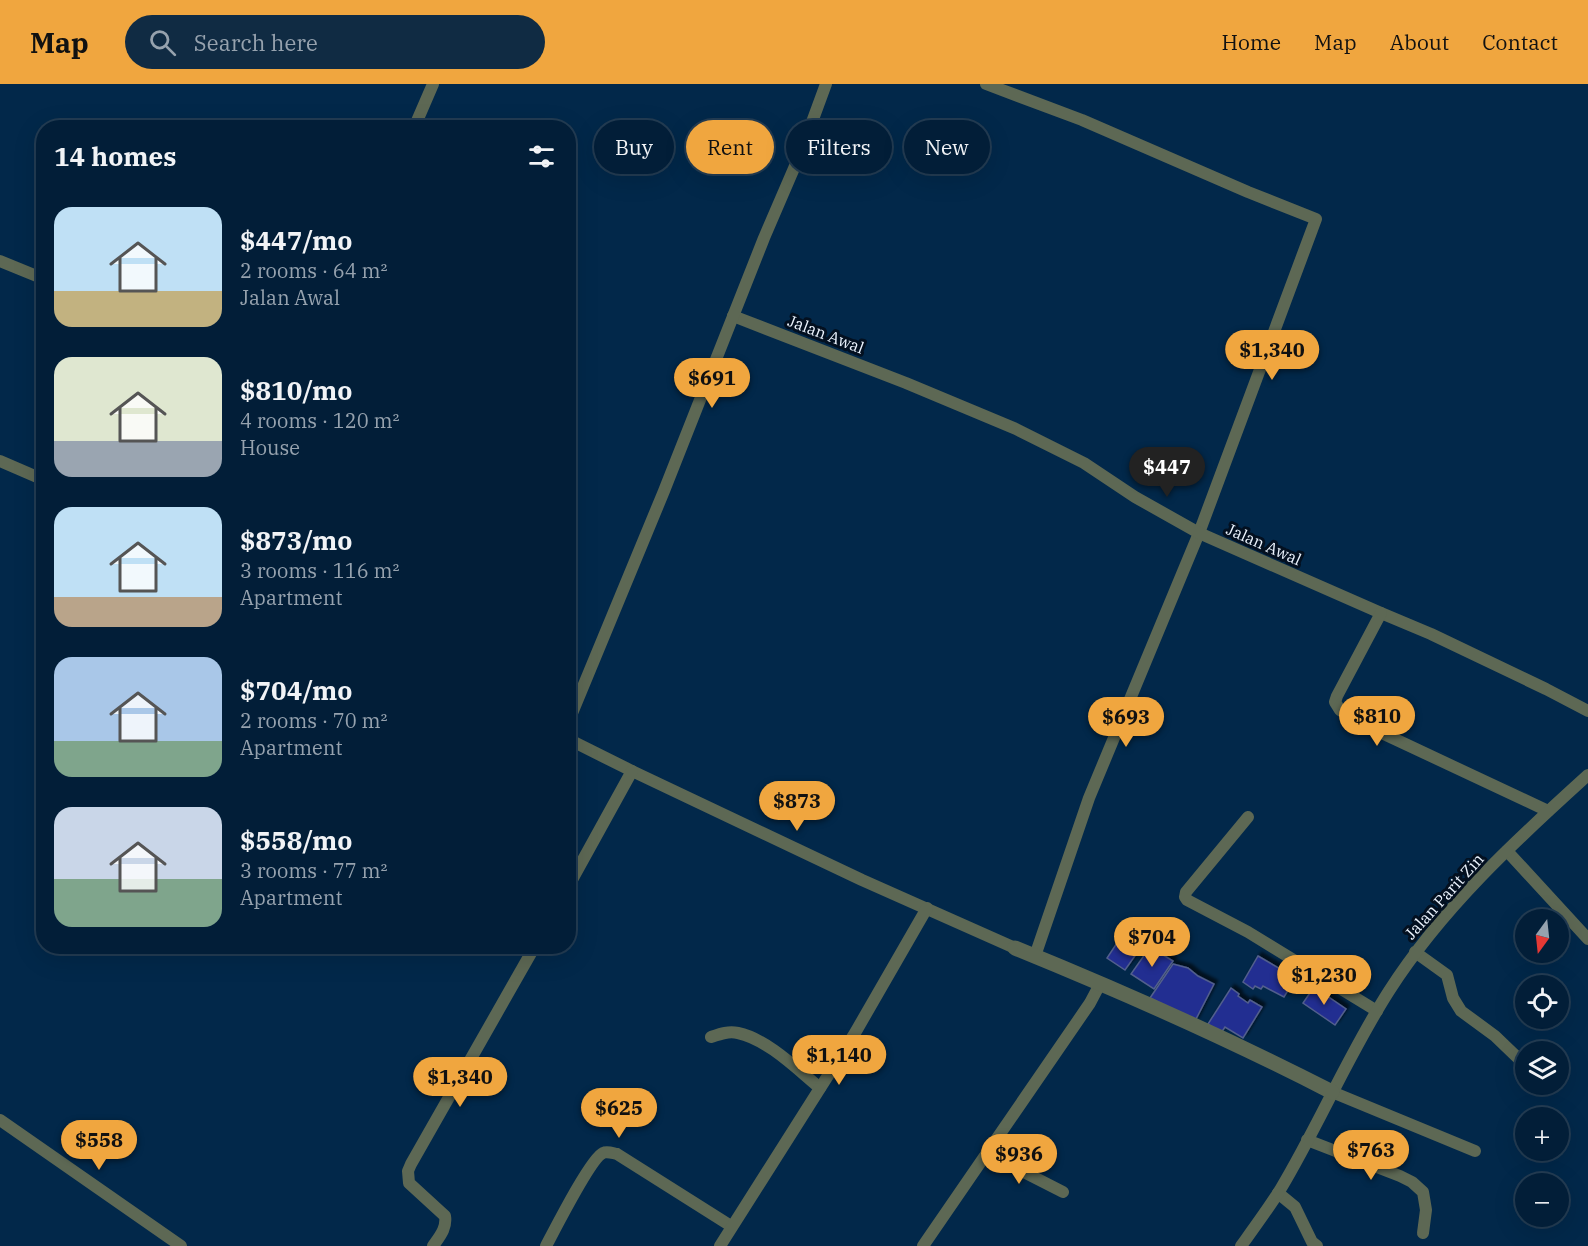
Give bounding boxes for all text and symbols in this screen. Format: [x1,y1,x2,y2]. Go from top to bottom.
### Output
search box [125,15,545,69]
text: Map [30,24,89,61]
icon: search [146,26,179,59]
text: Search here [194,28,318,57]
text: Home [1221,28,1281,56]
text: Map [1314,28,1357,56]
text: About [1390,28,1449,56]
text: Contact [1482,28,1558,56]
chip: Buy [594,120,674,174]
chip: Rent [686,120,774,174]
chip: Filters [786,120,892,174]
chip: New [904,120,990,174]
text: 14 homes [54,139,176,173]
icon: filters [525,140,558,173]
text: $447/mo [240,223,352,257]
icon: home [102,231,174,303]
text: 2 rooms · 64 m² [240,257,387,284]
text: Jalan Awal [240,284,340,311]
street label: Jalan Awal [785,310,867,358]
pin: $1,340 [1223,330,1321,381]
text: $1,340 [1239,336,1305,363]
pin: $691 [676,358,748,409]
text: $691 [688,364,736,391]
text: $810/mo [240,373,352,407]
icon: home [102,381,174,453]
text: 4 rooms · 120 m² [240,407,399,434]
text: House [240,434,300,461]
pin: $447 [1131,447,1203,498]
text: $447 [1143,453,1191,480]
street label: Jalan Awal [1223,519,1305,569]
text: $873/mo [240,523,352,557]
icon: home [102,531,174,603]
text: 3 rooms · 116 m² [240,557,399,584]
text: Apartment [240,584,343,611]
text: $704/mo [240,673,352,707]
icon: home [102,681,174,753]
pin: $810 [1341,696,1413,747]
pin: $693 [1090,697,1162,748]
text: $810 [1353,702,1401,729]
text: $693 [1102,703,1150,730]
text: 2 rooms · 70 m² [240,707,387,734]
text: Apartment [240,734,343,761]
pin: $873 [761,781,833,832]
text: $873 [773,787,821,814]
text: $558/mo [240,823,352,857]
icon: home [102,831,174,903]
street label: Jalan Parit Zin [1400,849,1488,943]
text: 3 rooms · 77 m² [240,857,387,884]
text: Apartment [240,884,343,911]
north arrow [1515,909,1569,963]
map controls [1515,909,1569,1227]
pin: $704 [1116,917,1188,968]
text: $704 [1128,923,1176,950]
pin: $1,230 [1275,955,1373,1006]
text: $1,230 [1291,961,1357,988]
button: locate [1515,975,1569,1029]
pin: $1,140 [790,1035,888,1086]
text: $1,140 [806,1041,872,1068]
button: layers [1515,1041,1569,1095]
pin: $1,340 [411,1057,509,1108]
text: $1,340 [427,1063,493,1090]
pin: $625 [583,1088,655,1139]
text: $625 [595,1094,643,1121]
button: + [1515,1107,1569,1161]
pin: $558 [63,1120,135,1171]
text: $558 [75,1126,123,1153]
pin: $763 [1335,1130,1407,1181]
pin: $936 [983,1134,1055,1185]
text: $763 [1347,1136,1395,1163]
text: $936 [995,1140,1043,1167]
button: − [1515,1173,1569,1227]

